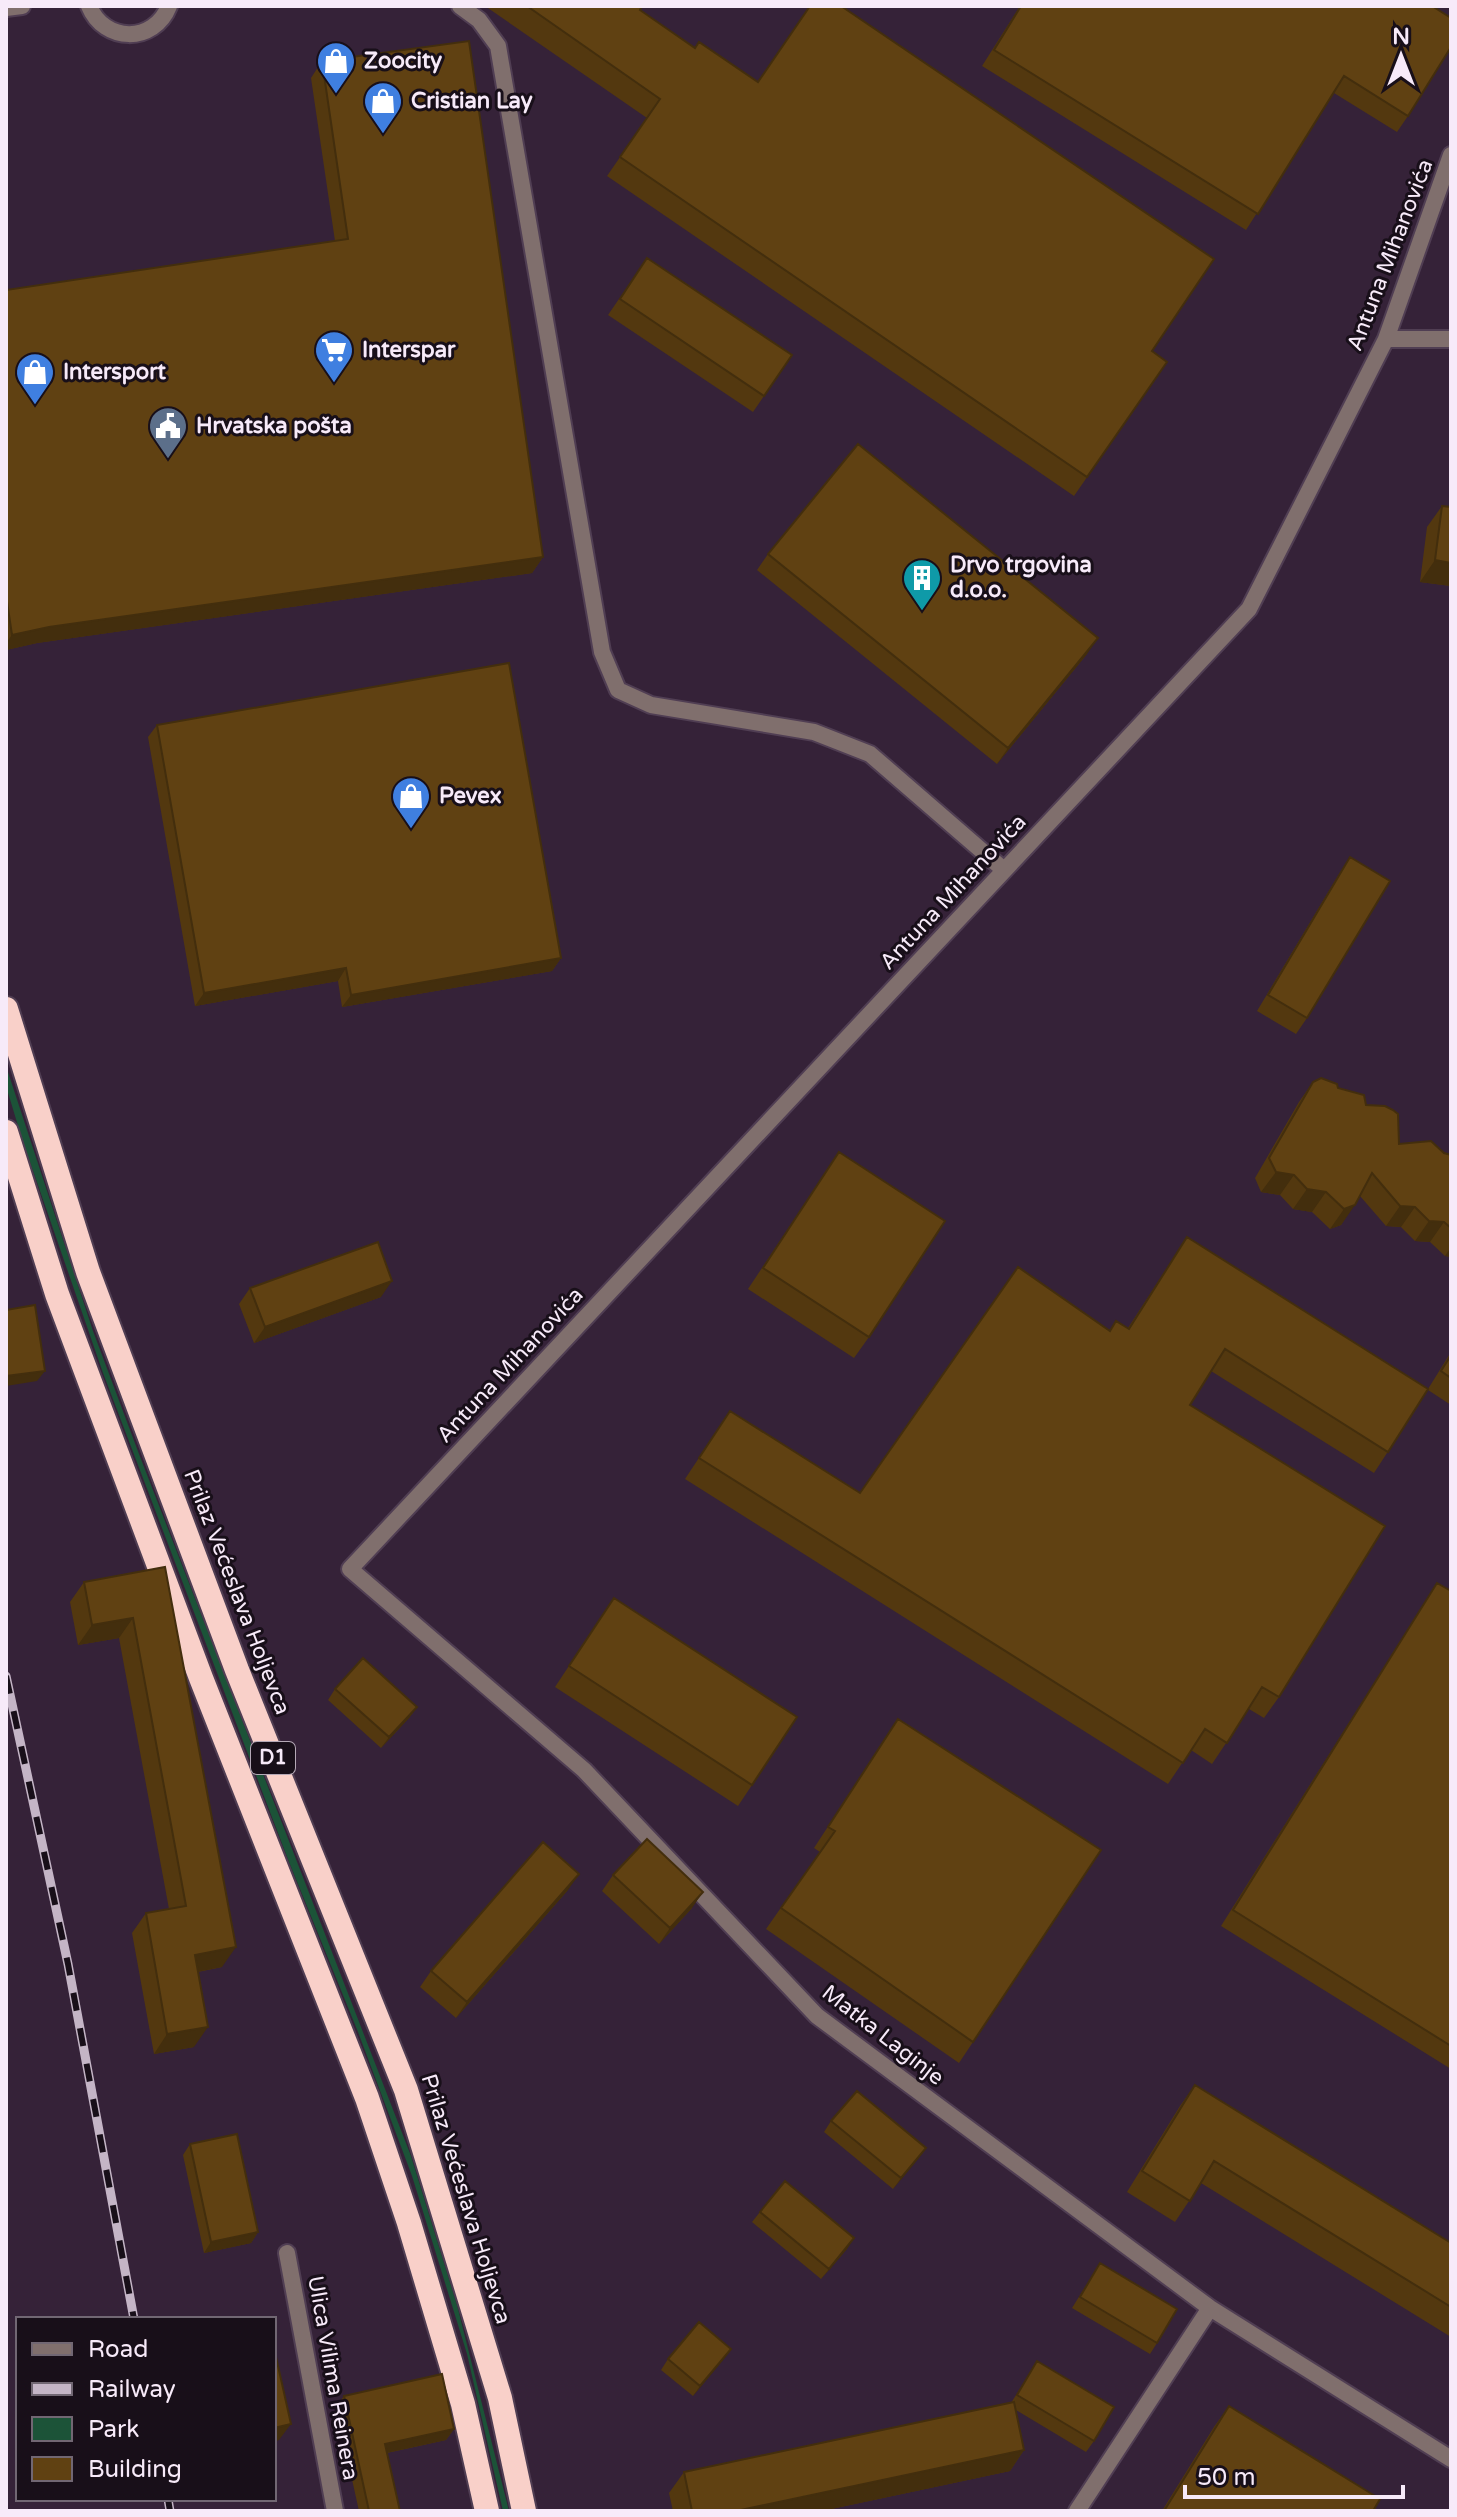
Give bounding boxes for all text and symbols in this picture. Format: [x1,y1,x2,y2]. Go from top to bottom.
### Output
north arrow [1361,16,1441,96]
text: N [1392,24,1410,50]
shop icon: Zoocity [315,40,357,95]
place label: Zoocity [364,48,442,74]
shop icon: Cristian Lay [362,80,404,135]
place label: Cristian Lay [411,88,533,114]
street label: Antuna Mihanovića [1342,156,1438,354]
supermarket icon: Interspar [313,329,355,384]
place label: Interspar [362,337,456,363]
shop icon: Intersport [14,351,56,406]
place label: Intersport [63,359,167,385]
public building icon: Hrvatska pošta [147,405,189,460]
place label: Hrvatska pošta [196,413,352,439]
place label: Drvo trgovina d.o.o. [950,552,1092,603]
building icon: Drvo trgovina d.o.o. [901,557,943,612]
shop icon: Pevex [390,775,432,830]
place label: Pevex [439,783,502,809]
street label: Antuna Mihanovića [874,809,1032,975]
street label: Antuna Mihanovića [431,1282,589,1448]
street label: Prilaz Većeslava Holjevca [178,1466,296,1718]
road number: D1 [251,1742,295,1774]
street label: Matka Laginje [817,1979,949,2091]
street label: Prilaz Većeslava Holjevca [416,2071,516,2327]
street label: Ulica Vilima Reinera [302,2274,364,2482]
legend [16,2317,276,2501]
text: Road [88,2335,148,2364]
text: Railway [88,2375,176,2404]
text: Park [88,2415,139,2444]
scale bar [1185,2449,1403,2499]
text: Building [88,2455,182,2484]
text: 50 m [1197,2463,1255,2492]

